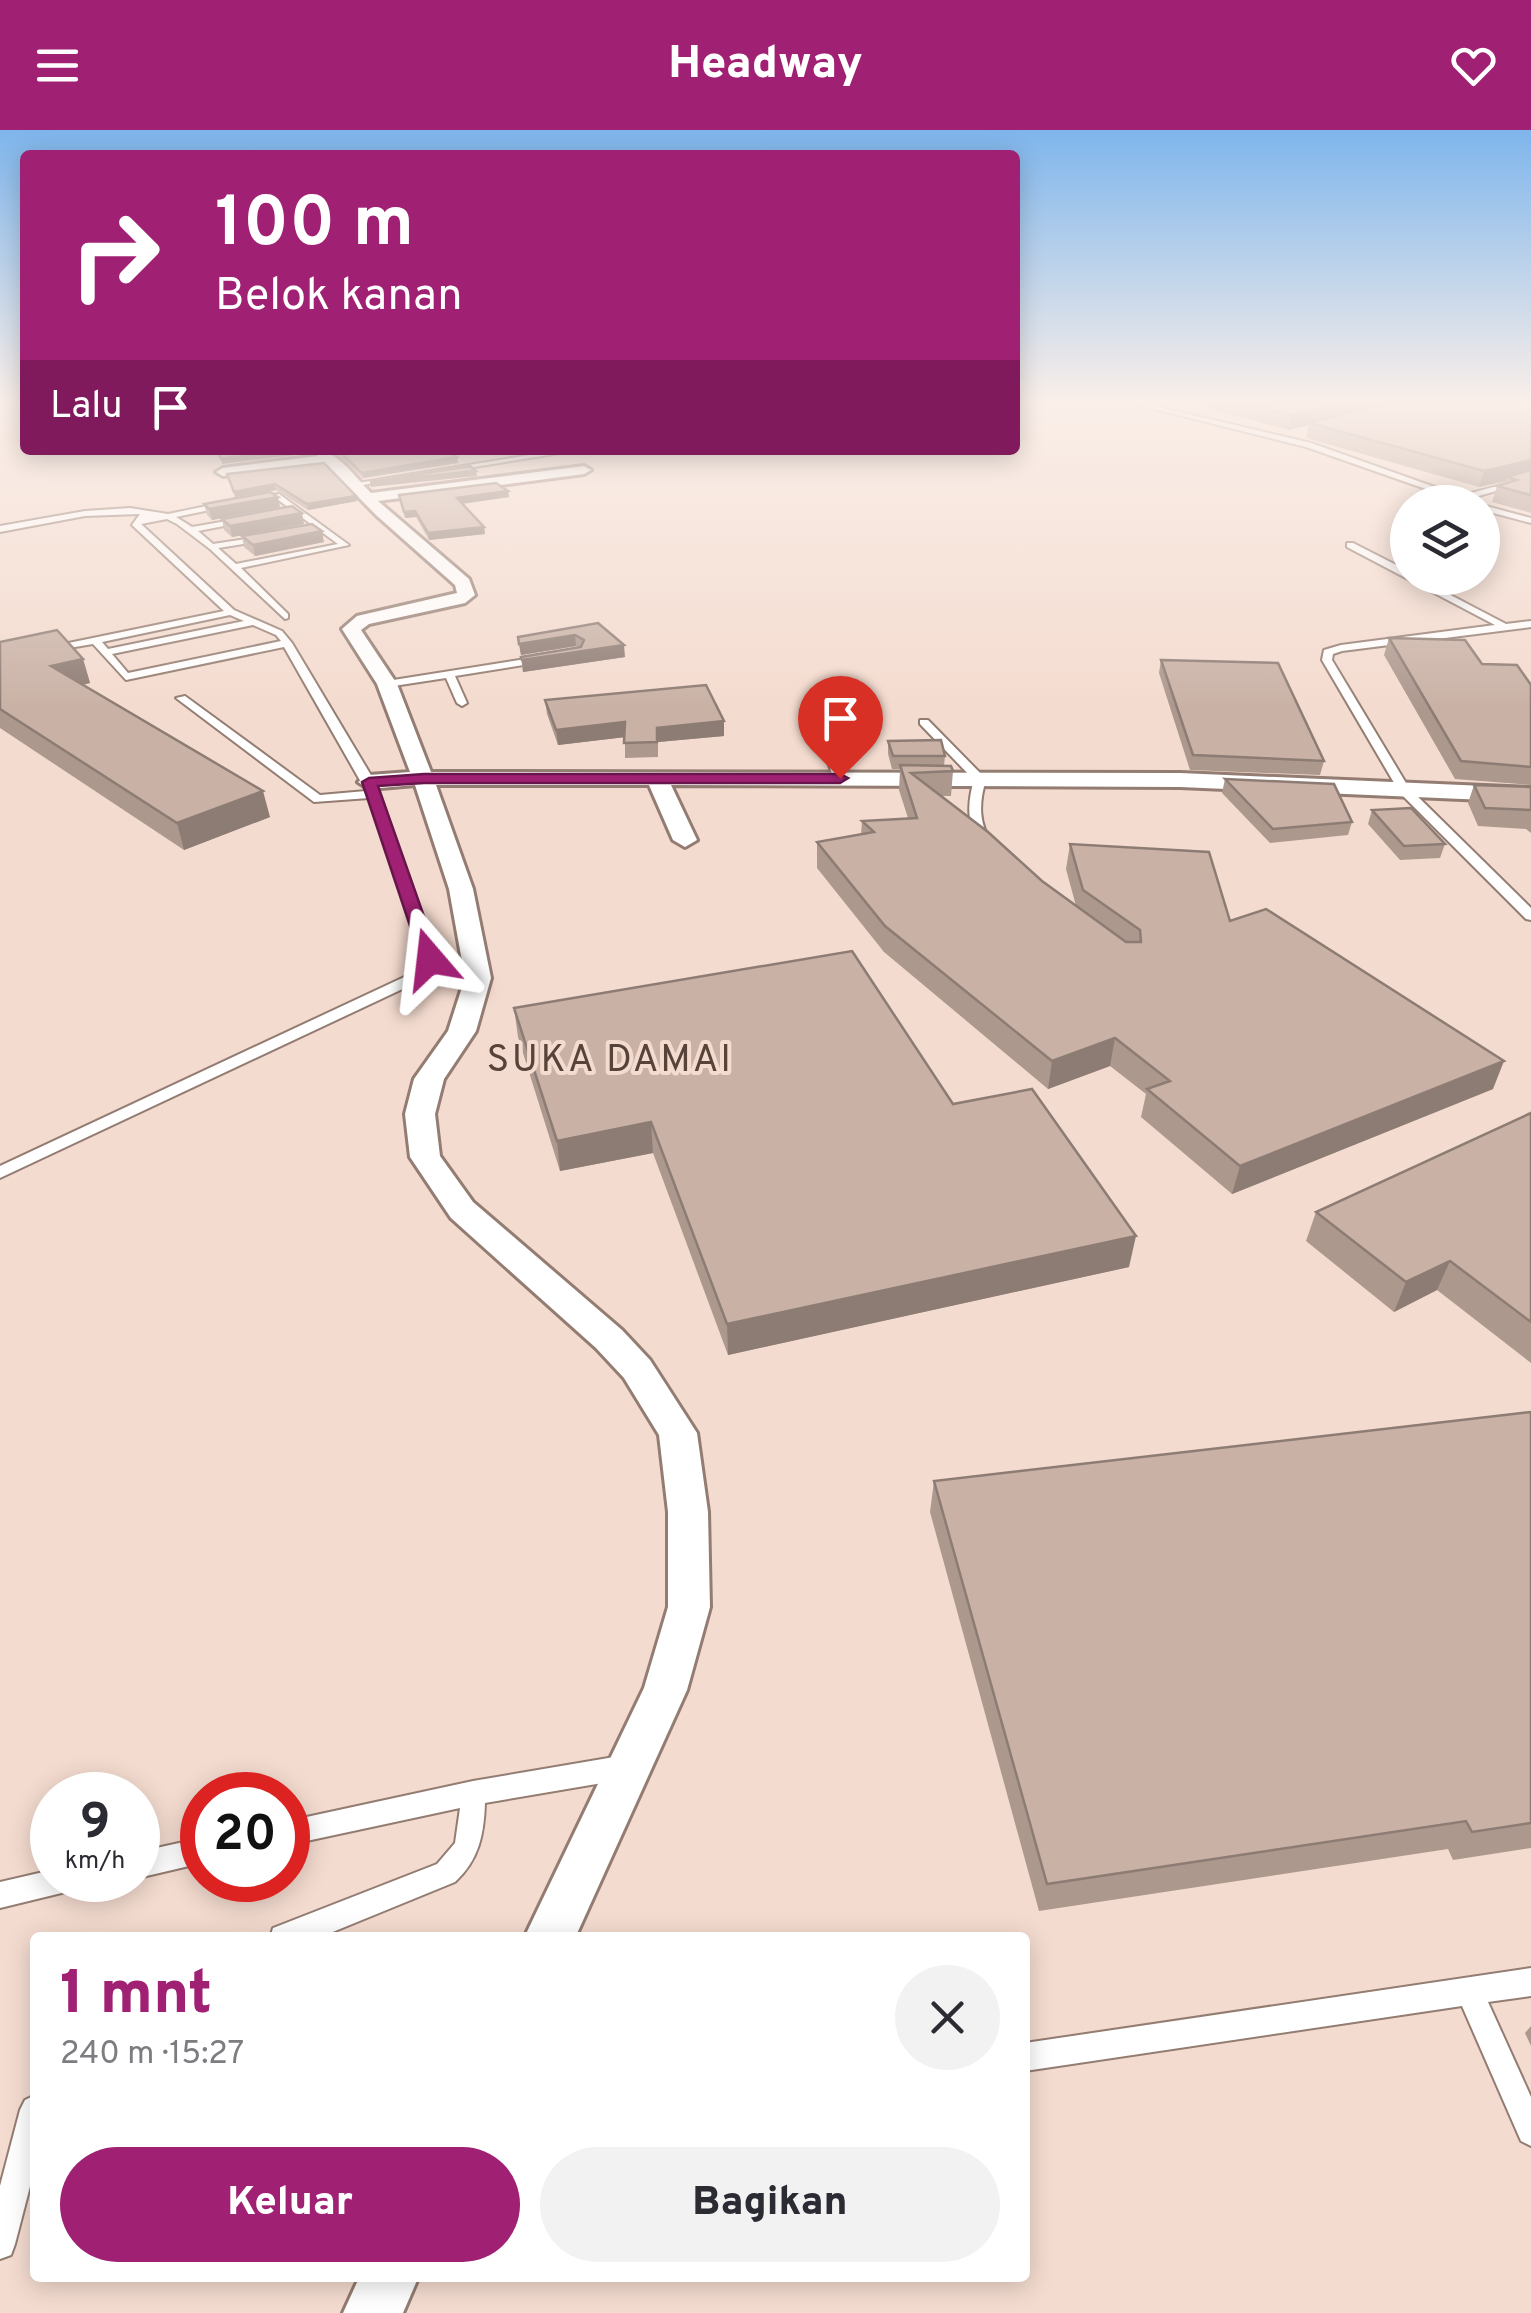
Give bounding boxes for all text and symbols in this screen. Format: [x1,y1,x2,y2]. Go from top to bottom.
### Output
text: Headway [668,37,863,94]
icon: menu [30,38,85,93]
icon: heart [1446,38,1501,93]
text: 100 m [215,182,414,271]
icon: right [50,190,180,320]
text: Belok kanan [215,269,463,326]
icon: arrive [143,380,198,435]
text: Lalu [50,383,123,432]
map controls [1390,485,1500,595]
button: layers [1390,485,1500,595]
pin [798,676,883,779]
icon: arrive [813,691,868,746]
position arrow [378,907,482,1011]
district label: SUKA DAMAI [487,1037,733,1086]
speed limit sign: 20 [180,1772,310,1902]
text: 9 [80,1793,110,1856]
text: km/h [65,1846,125,1878]
text: 1 mnt [60,1959,212,2035]
button: close [895,1965,1000,2070]
text: 240 m · 15:27 [60,2035,244,2075]
button: Keluar [60,2147,520,2262]
button: Bagikan [540,2147,1000,2262]

